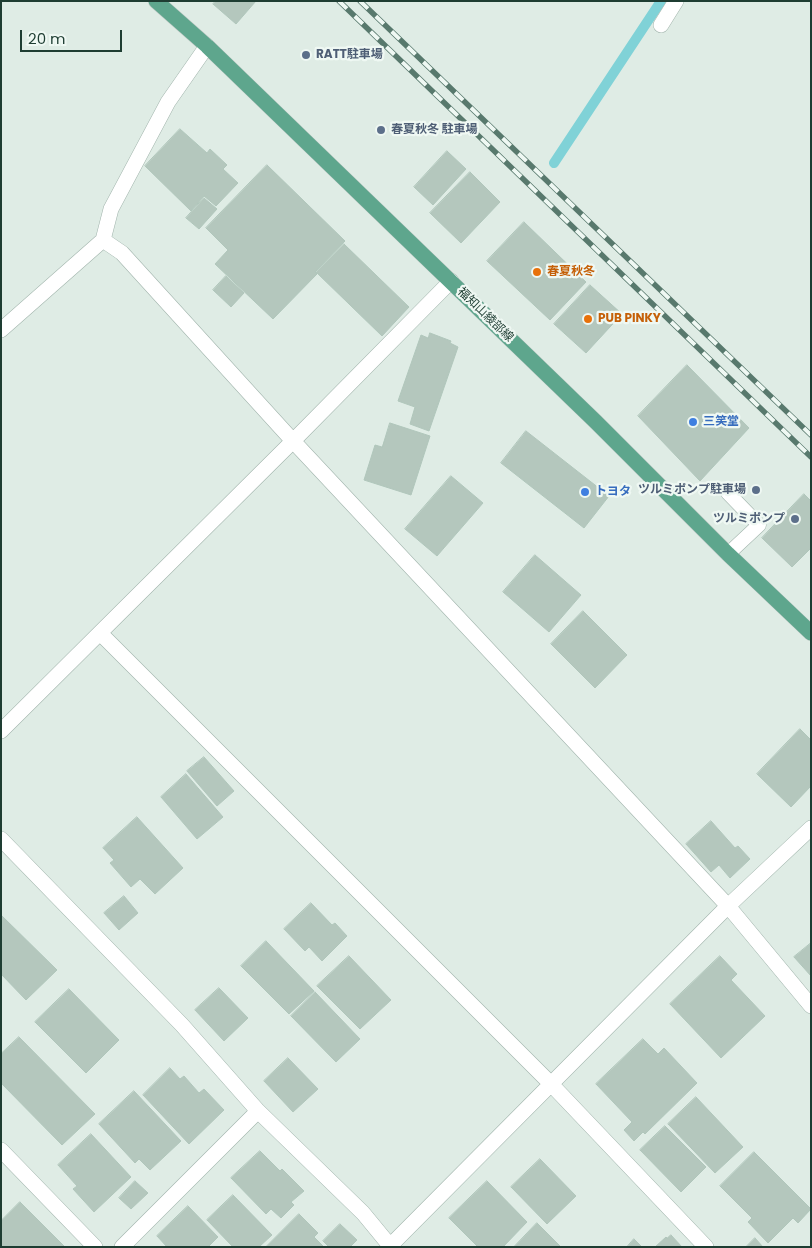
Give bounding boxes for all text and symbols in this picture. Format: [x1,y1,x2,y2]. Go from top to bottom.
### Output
scale bar [22,20,125,52]
text: 20 m [28,28,66,49]
place label: RATT駐車場 [316,48,383,62]
marker: RATT駐車場 [300,49,312,61]
place label: 春夏秋冬 駐車場 [391,123,478,137]
marker: 春夏秋冬 駐車場 [375,124,387,136]
place label: 春夏秋冬 [547,265,595,279]
marker: 春夏秋冬 [531,266,543,278]
street label: 福知山綾部線 [454,285,516,345]
place label: PUB PINKY [598,312,661,326]
marker: PUB PINKY [582,313,594,325]
place label: 三笑堂 [703,415,739,429]
marker: 三笑堂 [687,416,699,428]
place label: ツルミポンプ駐車場 [638,483,746,497]
marker: ツルミポンプ駐車場 [750,484,762,496]
place label: トヨタ [595,485,631,499]
marker: トヨタ [579,486,591,498]
place label: ツルミポンプ [713,512,785,526]
marker: ツルミポンプ [789,513,801,525]

